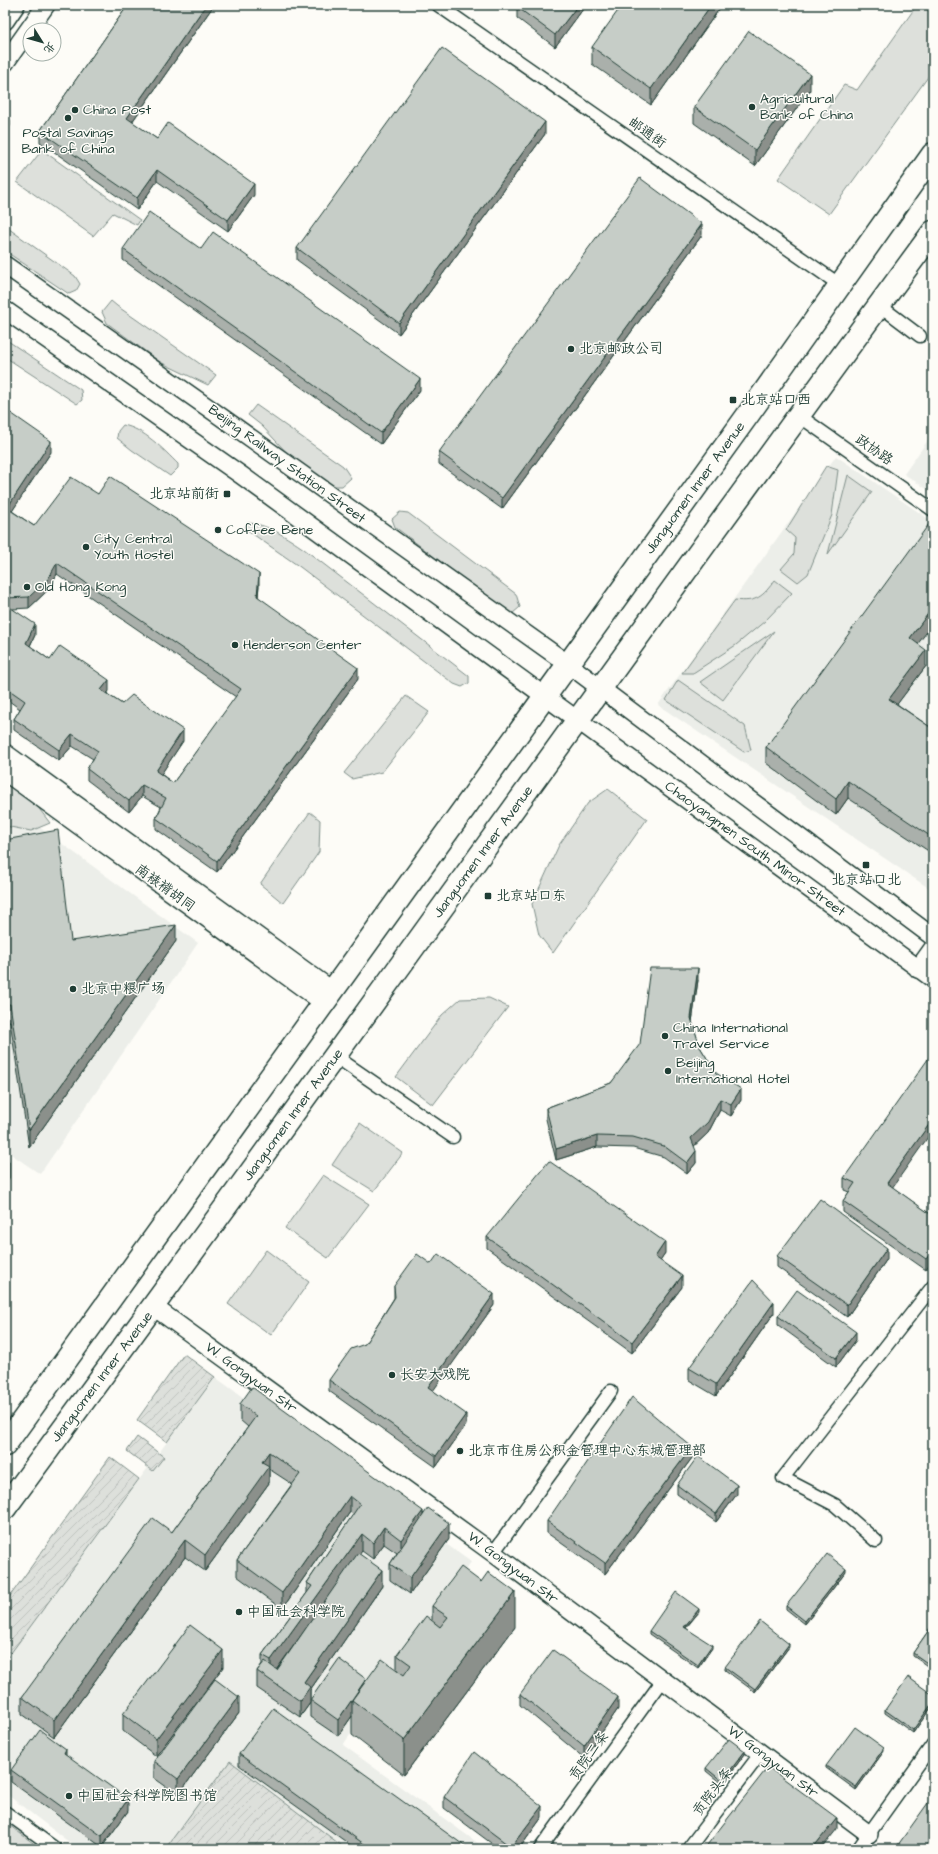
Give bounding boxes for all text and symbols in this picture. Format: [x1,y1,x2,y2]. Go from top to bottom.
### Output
north arrow [22,22,62,62]
text: 北 [40,39,59,57]
place label: Agricultural Bank of China [760,89,853,125]
place label: China Post [83,100,152,120]
marker: Agricultural Bank of China [747,102,757,112]
marker: China Post [70,105,80,115]
marker: Postal Savings Bank of China [63,113,73,123]
street label: 邮通街 [624,113,670,153]
place label: Postal Savings Bank of China [21,123,115,159]
place label: 北京邮政公司 [579,339,663,359]
marker: 北京邮政公司 [566,344,576,354]
place label: 北京站口西 [741,390,811,410]
marker: 北京站口西 [728,395,738,405]
street label: Beijing Railway Station Street [204,400,370,528]
street label: Jianguomen Inner Avenue [640,417,750,558]
street label: 政协路 [851,430,897,470]
place label: 北京站前街 [149,484,219,504]
marker: 北京站前街 [222,489,232,499]
place label: Coffee Bene [226,520,314,540]
marker: Coffee Bene [213,525,223,535]
place label: City Central Youth Hostel [94,529,173,565]
marker: City Central Youth Hostel [81,542,91,552]
place label: Old Hong Kong [35,577,126,597]
marker: Old Hong Kong [22,582,32,592]
place label: Henderson Center [243,635,362,655]
marker: Henderson Center [230,640,240,650]
street label: Chaoyangmen South Minor Street [660,776,850,922]
street label: Jianguomen Inner Avenue [428,781,538,922]
street label: 南裱褙胡同 [131,859,199,917]
marker: 北京站口北 [861,860,871,870]
place label: 北京站口北 [831,870,901,890]
place label: 北京站口东 [496,886,566,906]
marker: 北京站口东 [483,891,493,901]
place label: 北京中粮广场 [81,979,165,999]
marker: 北京中粮广场 [68,984,78,994]
place label: China International Travel Service [673,1018,788,1054]
marker: China International Travel Service [660,1031,670,1041]
street label: Jianguomen Inner Avenue [238,1044,348,1185]
place label: Beijing International Hotel [676,1053,790,1089]
marker: Beijing International Hotel [663,1066,673,1076]
street label: Jianguomen Inner Avenue [46,1307,158,1447]
street label: W. Gongyuan Str [201,1338,301,1418]
place label: 长安大戏院 [400,1365,470,1385]
marker: 长安大戏院 [387,1370,397,1380]
place label: 北京市住房公积金管理中心东城管理部 [468,1441,706,1461]
marker: 北京市住房公积金管理中心东城管理部 [455,1446,465,1456]
street label: W. Gongyuan Str [463,1527,563,1609]
place label: 中国社会科学院 [247,1602,345,1622]
marker: 中国社会科学院 [234,1607,244,1617]
street label: W. Gongyuan Str [723,1721,823,1803]
street label: 贡院二条 [564,1727,614,1785]
street label: 贡院头条 [688,1764,738,1820]
place label: 中国社会科学院图书馆 [77,1786,217,1806]
marker: 中国社会科学院图书馆 [64,1791,74,1801]

